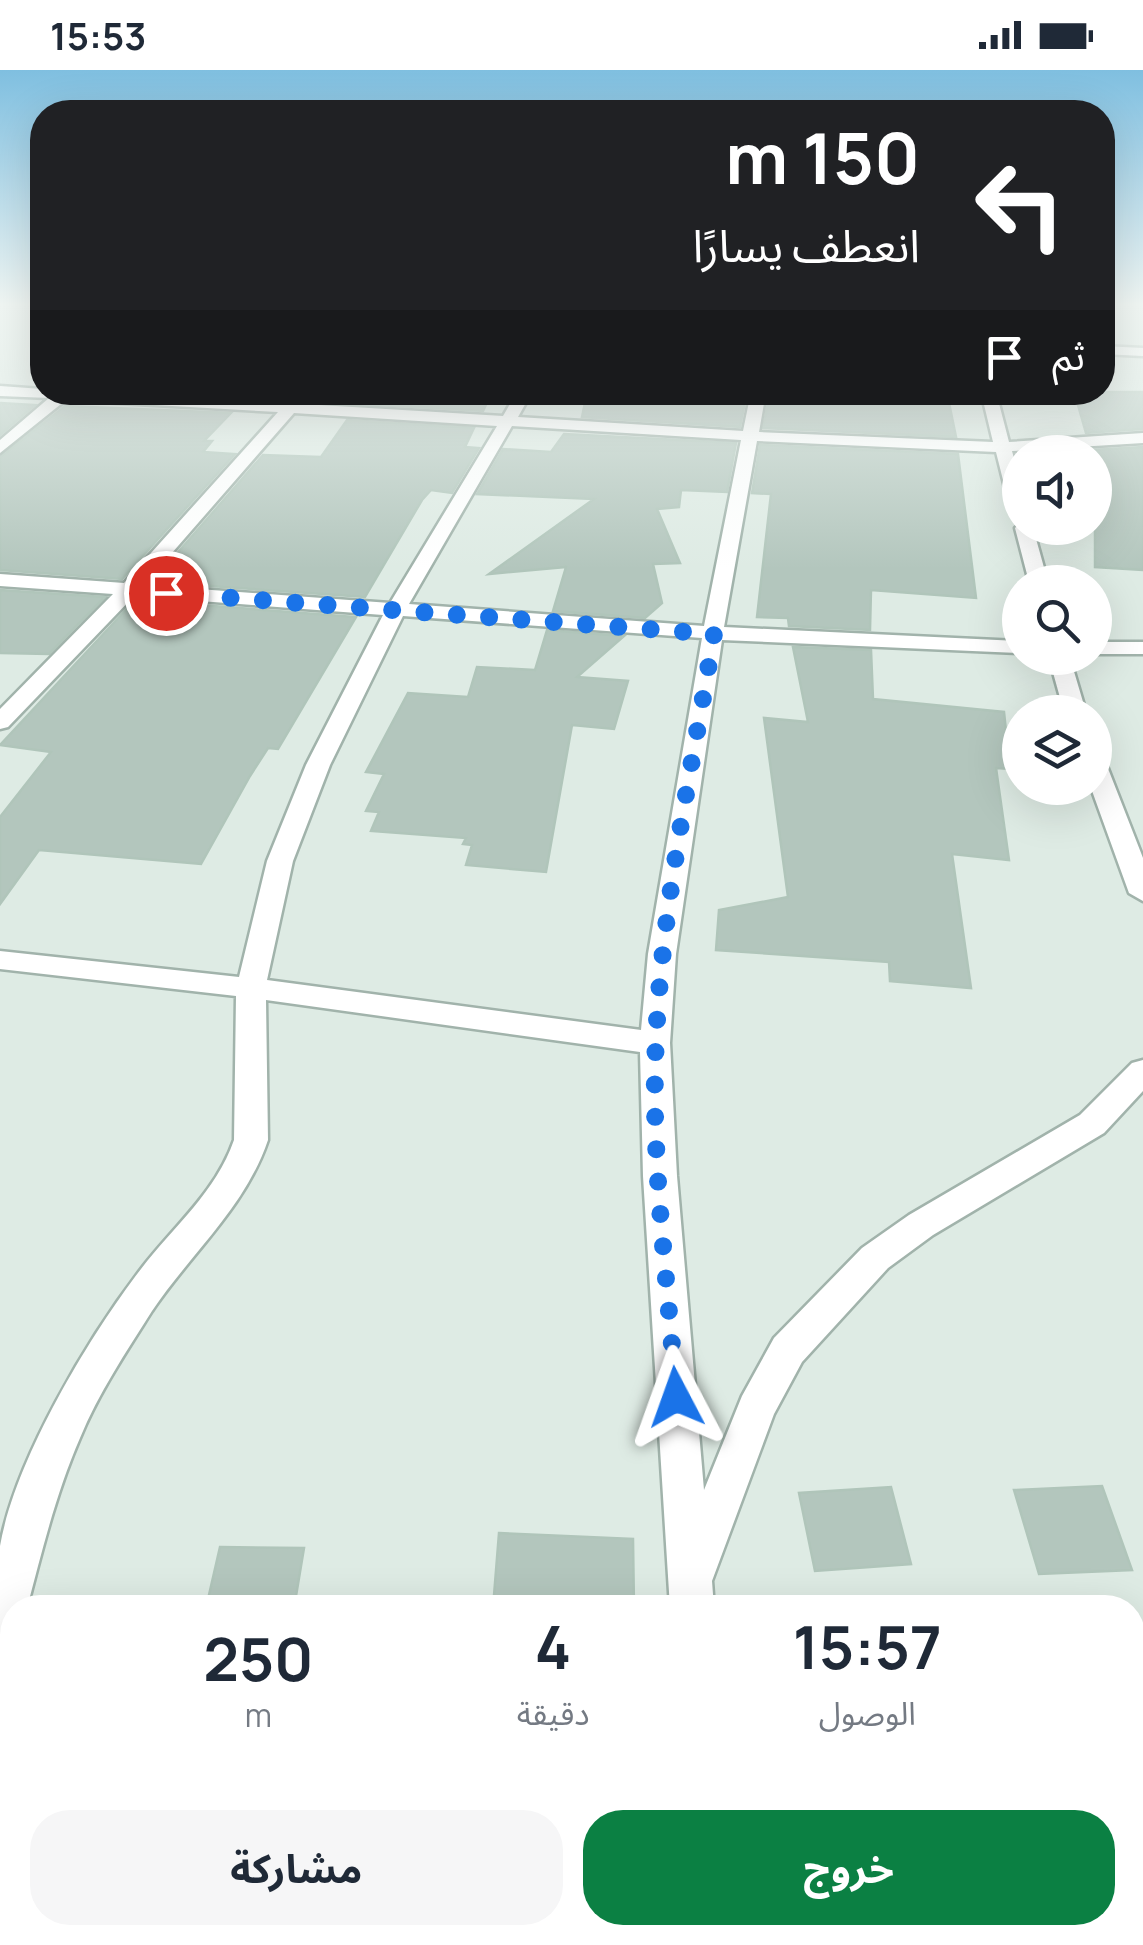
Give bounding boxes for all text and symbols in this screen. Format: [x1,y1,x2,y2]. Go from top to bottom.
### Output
text: 15:53 [50,9,146,61]
text: 150 m [725,109,920,205]
icon: left [955,140,1085,270]
text: انعطف يسارًا [692,214,920,276]
text: ثم [1052,329,1085,381]
icon: arrive [977,330,1032,385]
map controls [1002,435,1112,805]
button: sound [1002,435,1112,545]
pin [124,551,209,636]
button: search [1002,565,1112,675]
icon: arrive [139,566,194,621]
button: layers [1002,695,1112,805]
position arrow [624,1345,728,1449]
text: 4 [535,1605,571,1687]
text: 15:57 [793,1605,942,1687]
text: 250 [203,1617,314,1699]
text: دقيقة [517,1691,590,1735]
text: الوصول [819,1691,916,1735]
text: m [245,1693,272,1737]
button: مشاركة [30,1810,563,1925]
button: خروج [583,1810,1115,1925]

